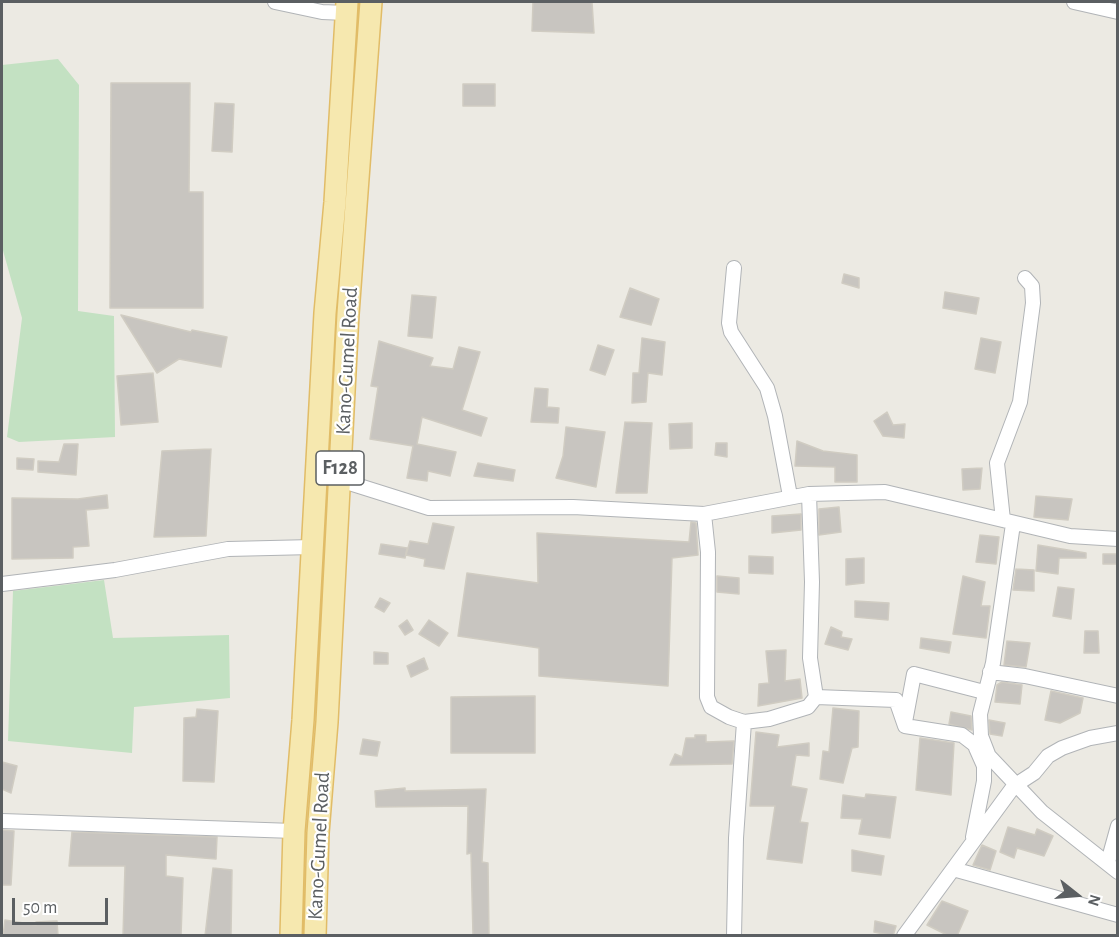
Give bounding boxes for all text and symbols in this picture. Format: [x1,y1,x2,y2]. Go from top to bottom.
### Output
street label: Kano-Gumel Road [331,286,363,436]
road number: F128 [316,451,364,485]
street label: Kano-Gumel Road [303,771,335,921]
north arrow [1047,865,1107,925]
scale bar [15,886,111,924]
text: N [1085,893,1103,908]
text: 50 m [23,899,57,917]

